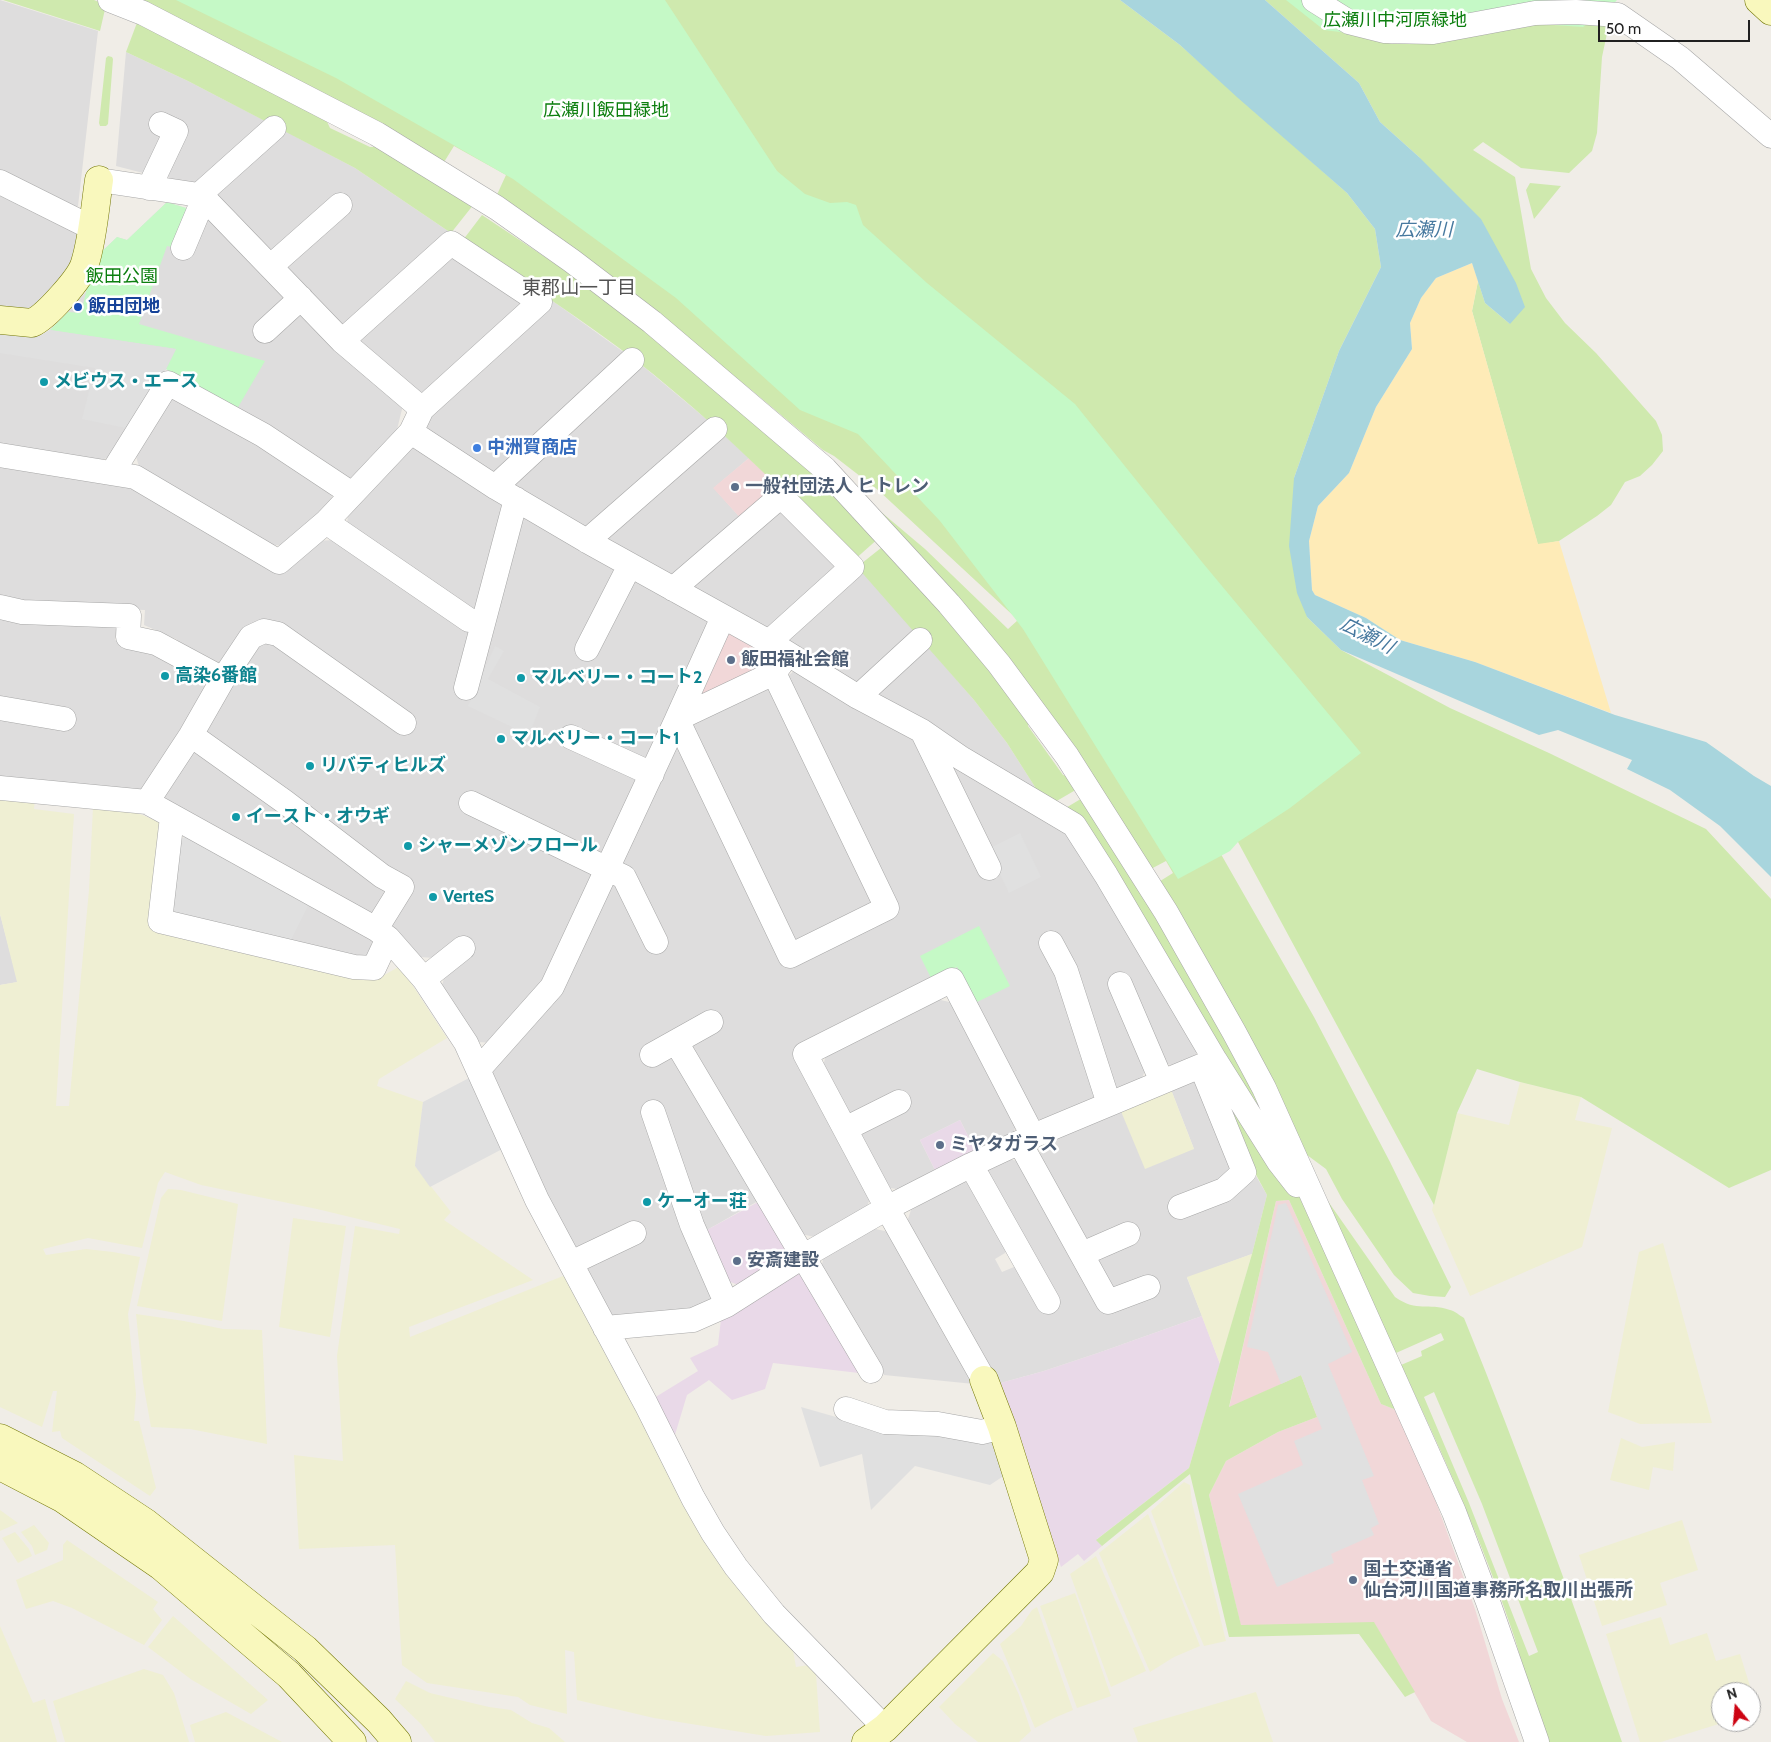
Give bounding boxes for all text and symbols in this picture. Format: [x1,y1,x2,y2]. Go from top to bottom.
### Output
park label: 広瀬川中河原緑地 [1323,10,1467,32]
scale bar [1601,10,1754,42]
text: 50 m [1606,20,1641,38]
park label: 広瀬川飯田緑地 [543,100,669,122]
water label: 広瀬川 [1396,219,1452,241]
park label: 飯田公園 [86,266,158,288]
district label: 東郡山一丁目 [522,277,636,299]
place label: 飯田団地 [88,296,160,318]
marker: 飯田団地 [72,301,84,313]
place label: メビウス・エース [54,371,198,393]
marker: メビウス・エース [38,376,50,388]
place label: 中洲賀商店 [487,437,577,459]
marker: 中洲賀商店 [471,442,483,454]
place label: 一般社団法人 ヒトレン [745,476,929,498]
marker: 一般社団法人 ヒトレン [729,481,741,493]
water label: 広瀬川 [1336,613,1398,659]
place label: 飯田福祉会館 [741,649,849,671]
marker: 飯田福祉会館 [725,654,737,666]
place label: 高染6番館 [175,665,257,687]
place label: マルベリー・コート2 [531,667,703,689]
marker: 高染6番館 [159,670,171,682]
marker: マルベリー・コート2 [515,672,527,684]
place label: マルベリー・コート1 [511,728,680,750]
marker: マルベリー・コート1 [495,733,507,745]
place label: リバティヒルズ [320,755,446,777]
marker: リバティヒルズ [304,760,316,772]
place label: イースト・オウギ [246,806,390,828]
marker: イースト・オウギ [230,811,242,823]
place label: シャーメゾンフロール [418,835,598,857]
marker: シャーメゾンフロール [402,840,414,852]
place label: VerteS [443,886,494,908]
marker: VerteS [427,891,439,903]
place label: ミヤタガラス [950,1134,1058,1156]
marker: ミヤタガラス [934,1139,946,1151]
place label: ケーオー荘 [657,1191,747,1213]
marker: ケーオー荘 [641,1196,653,1208]
place label: 安斎建設 [747,1250,819,1272]
marker: 安斎建設 [731,1255,743,1267]
place label: 国土交通省 仙台河川国道事務所名取川出張所 [1363,1559,1633,1602]
marker: 国土交通省 仙台河川国道事務所名取川出張所 [1347,1574,1359,1586]
north arrow [1711,1682,1761,1732]
text: N [1725,1684,1739,1704]

